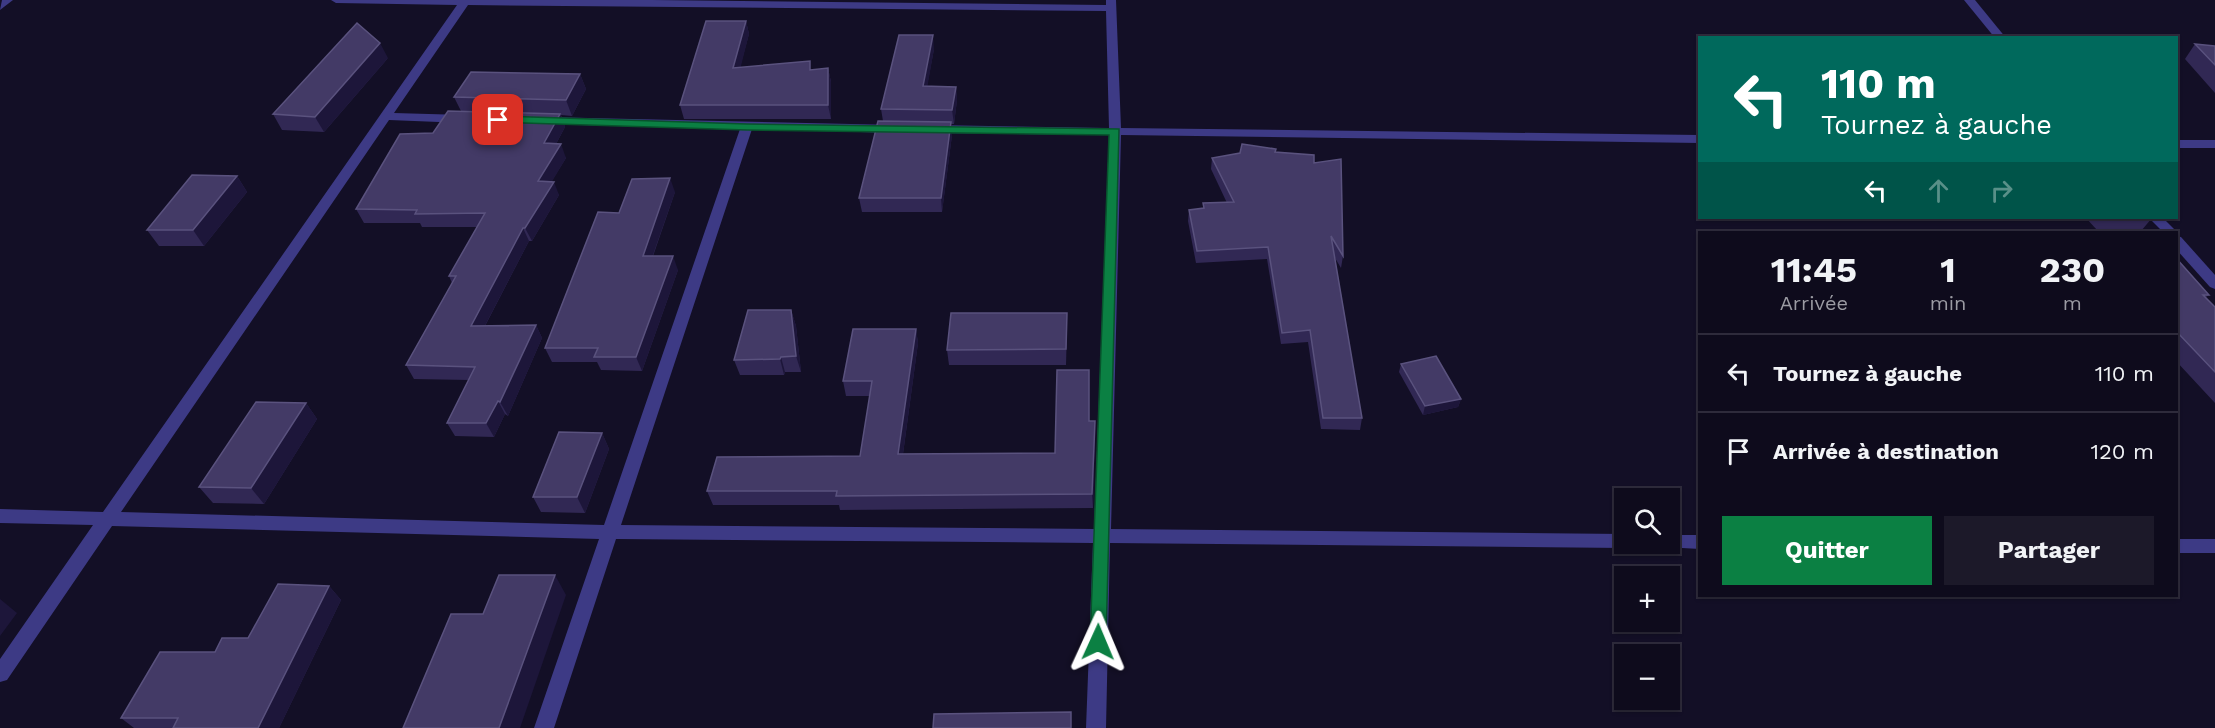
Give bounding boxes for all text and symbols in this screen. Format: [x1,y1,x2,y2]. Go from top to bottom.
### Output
text: 110 m [1821,59,1936,108]
icon: left [1722,60,1800,138]
pin [472,94,523,145]
icon: arrive [481,103,514,136]
text: Tournez à gauche [1821,109,2052,141]
icon: left [1859,174,1892,207]
icon: ahead [1922,174,1955,207]
icon: right [1985,174,2018,207]
text: 11:45 [1771,249,1857,291]
text: 1 [1940,249,1956,291]
text: 230 [2039,249,2105,291]
text: Arrivée [1780,291,1848,315]
text: min [1930,291,1966,315]
text: m [2063,291,2082,315]
icon: left [1722,357,1755,390]
text: Tournez à gauche [1773,361,1962,386]
text: 110 m [2095,361,2154,386]
icon: arrive [1722,435,1755,468]
text: Arrivée à destination [1773,439,1999,464]
text: 120 m [2090,439,2154,464]
map controls [1614,488,1680,710]
button: search [1614,488,1680,554]
button: Quitter [1722,516,1932,585]
button: Partager [1944,516,2154,585]
button: + [1614,566,1680,632]
position arrow [1066,610,1130,674]
button: − [1614,644,1680,710]

